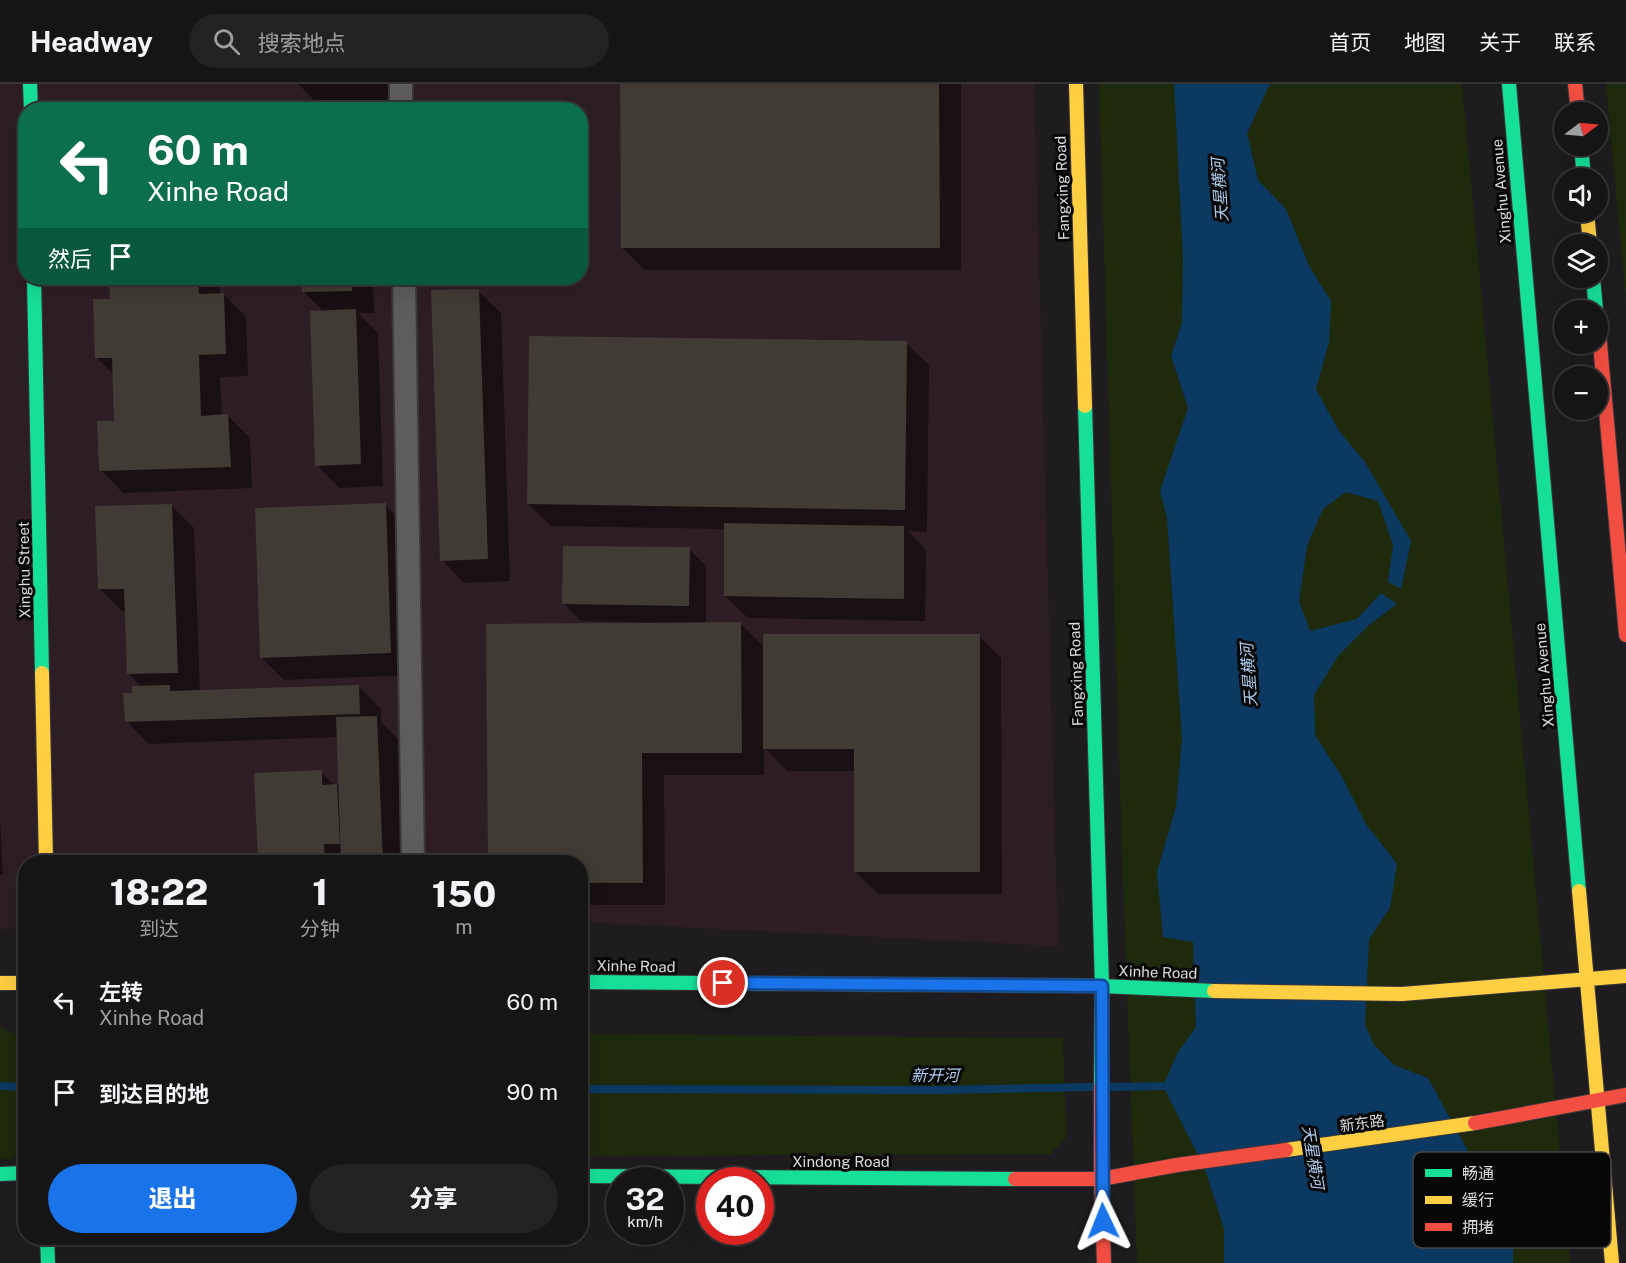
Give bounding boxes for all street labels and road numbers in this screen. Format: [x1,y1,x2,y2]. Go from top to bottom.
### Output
street label: Fangxing Road [1052,136,1072,240]
street label: Xinghu Avenue [1488,138,1514,244]
street label: Xinghu Street [15,521,33,619]
street label: Fangxing Road [1066,622,1086,726]
street label: Xinghu Avenue [1531,622,1557,728]
street label: Xinhe Road [596,957,676,975]
street label: Xinhe Road [1118,962,1198,982]
street label: 新东路 [1339,1111,1385,1135]
street label: Xindong Road [792,1153,890,1170]

